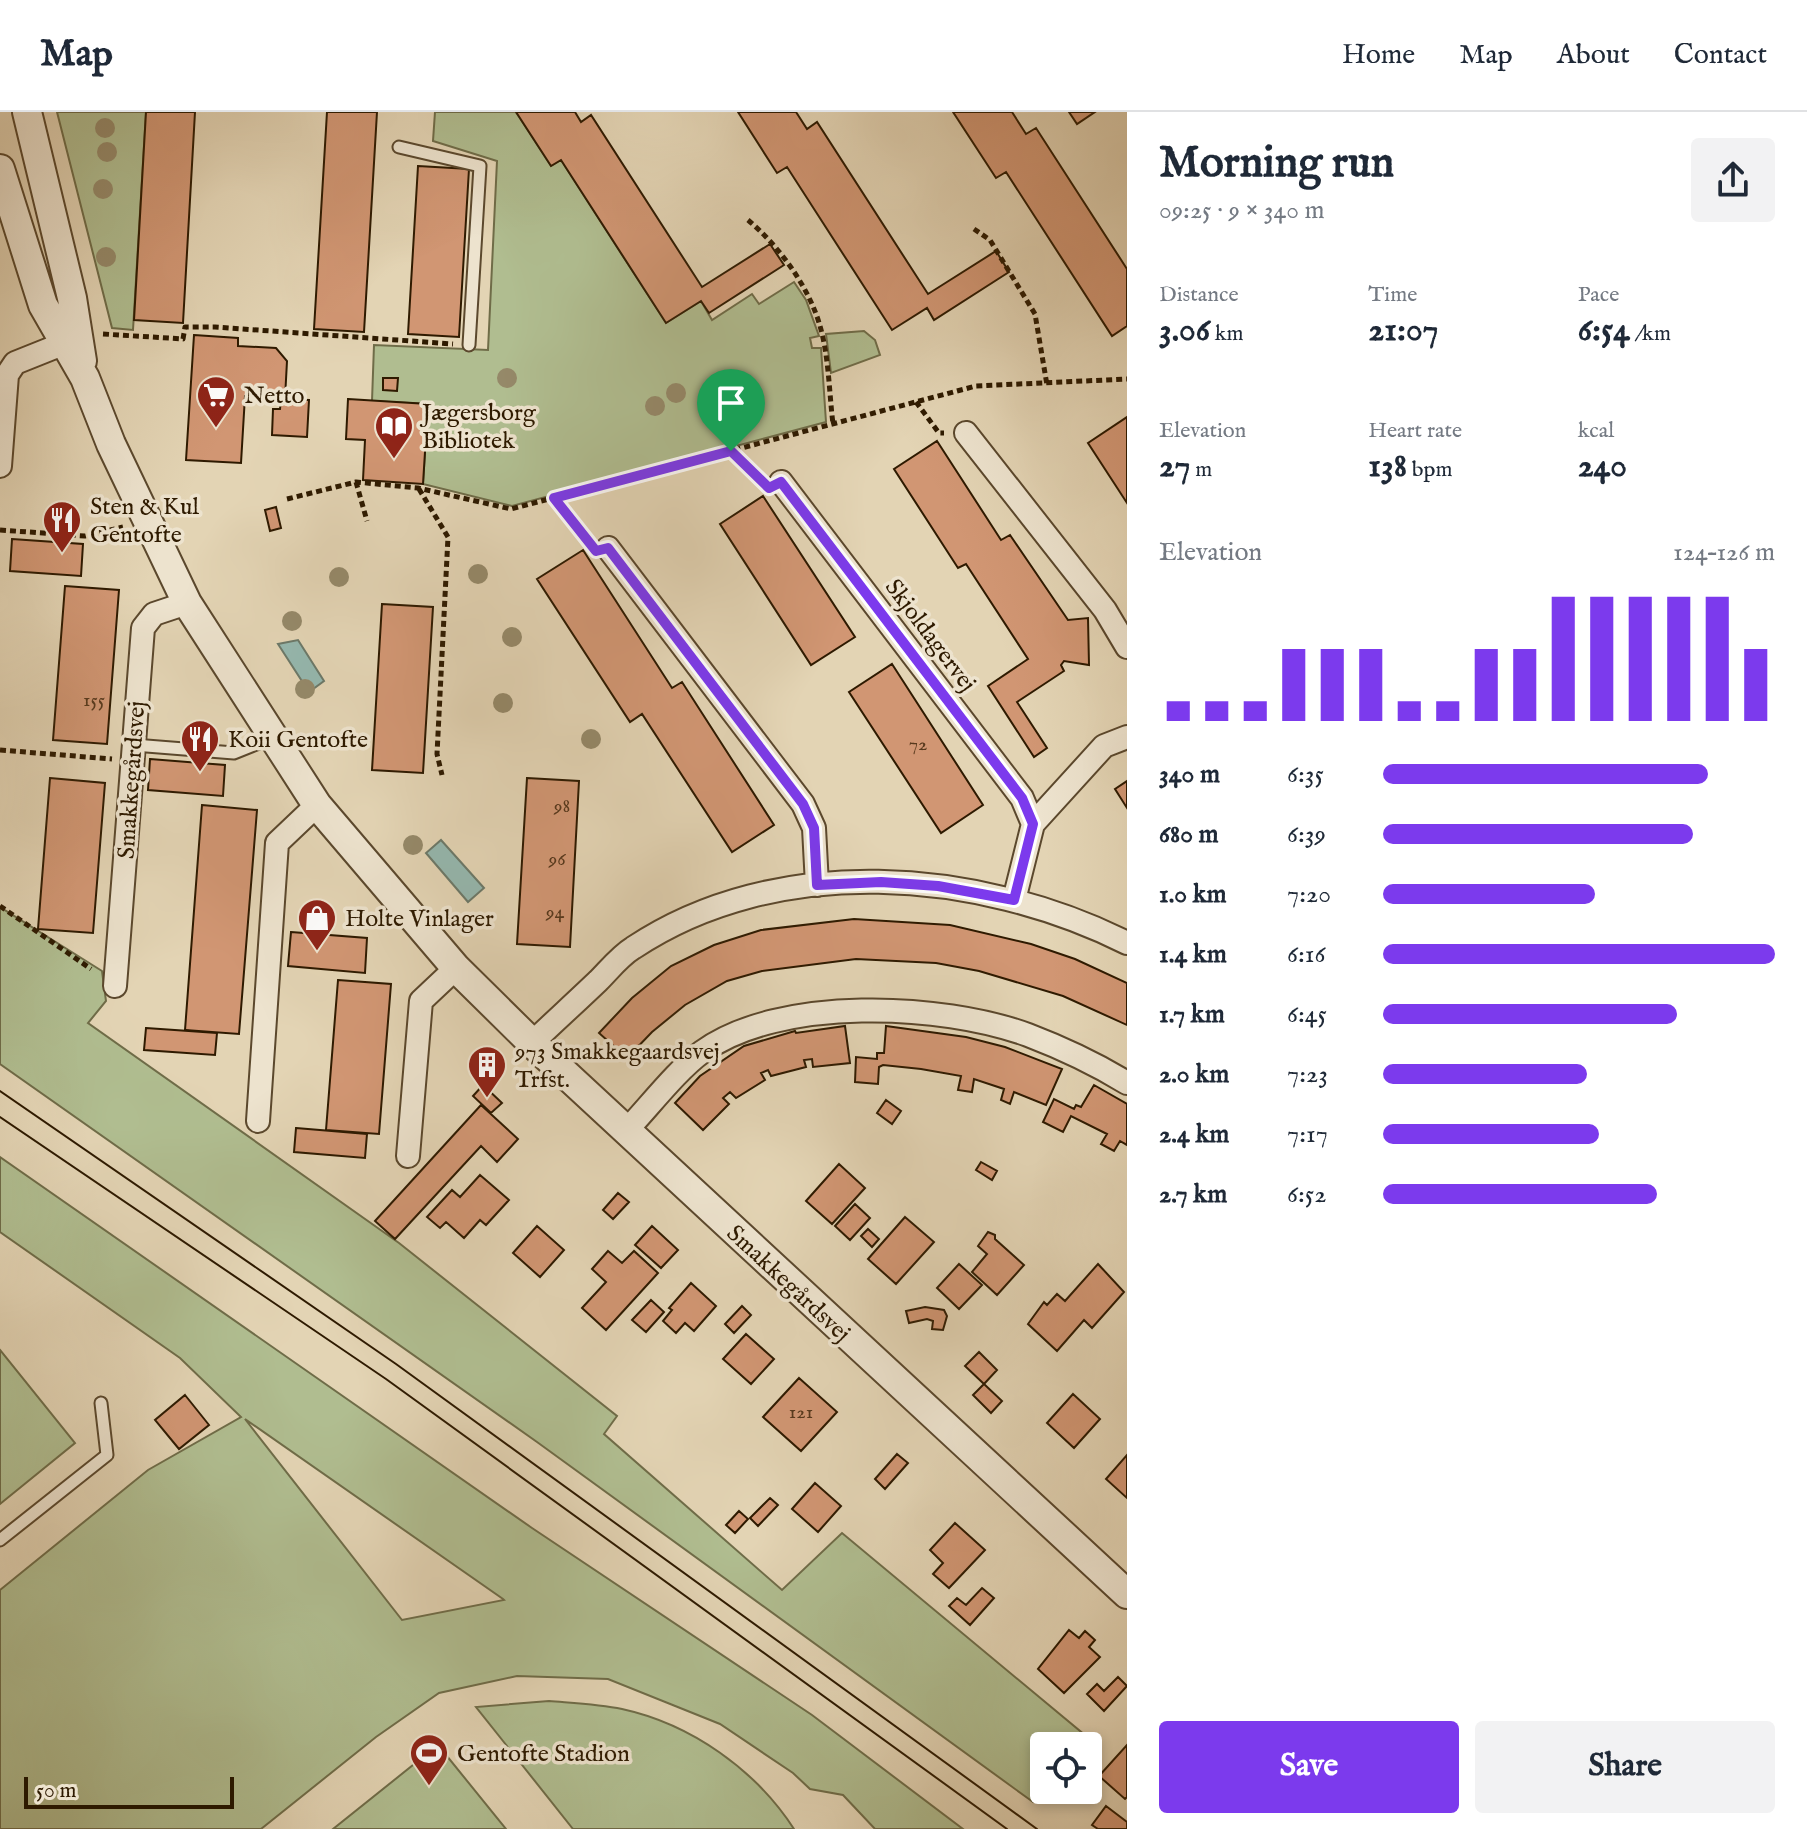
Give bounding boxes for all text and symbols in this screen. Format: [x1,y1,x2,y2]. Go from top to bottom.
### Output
text: Map [40,31,113,79]
text: Home [1342,38,1415,73]
text: Map [1459,38,1513,73]
text: About [1557,38,1630,73]
text: Contact [1674,38,1767,73]
text: Morning run [1159,136,1394,192]
button: share [1691,138,1775,222]
text: 09:25 · 9 × 340 m [1159,194,1325,227]
text: Distance [1159,281,1239,309]
text: Time [1368,281,1417,309]
text: Pace [1578,281,1619,309]
text: 3.06 [1159,309,1210,352]
text: 21:07 [1368,309,1439,352]
text: 6:54 [1578,309,1630,352]
text: km [1210,320,1244,348]
text: /km [1630,320,1671,348]
pin [697,369,765,451]
supermarket icon: Netto [195,374,237,429]
place label: Netto [244,381,305,412]
icon: arrive [709,381,753,425]
place label: Jægersborg Bibliotek [419,398,537,457]
library icon: Jægersborg Bibliotek [373,405,415,460]
text: Elevation [1159,417,1246,445]
text: Heart rate [1368,417,1462,445]
text: kcal [1578,417,1614,445]
text: 27 [1159,445,1190,488]
text: 138 [1368,445,1407,488]
text: 240 [1578,445,1627,488]
text: m [1190,456,1212,484]
text: bpm [1407,456,1452,484]
place label: Sten & Kul Gentofte [90,492,200,551]
restaurant icon: Sten & Kul Gentofte [41,499,83,554]
text: Elevation [1159,536,1262,569]
text: 124–126 m [1673,536,1775,569]
street label: Skjoldagervej [877,573,982,699]
house number: 155 [83,688,105,713]
street label: Smakkegårdsvej [112,700,153,860]
restaurant icon: Koii Gentofte [179,718,221,773]
place label: Koii Gentofte [228,725,368,756]
house number: 72 [909,732,927,757]
text: 340 m [1159,758,1220,791]
text: 6:35 [1287,758,1324,791]
house number: 98 [553,794,570,819]
text: 680 m [1159,818,1219,851]
text: 6:39 [1287,818,1326,851]
house number: 96 [547,847,566,872]
text: 1.0 km [1159,878,1227,911]
text: 7:20 [1287,878,1331,911]
shop icon: Holte Vinlager [296,897,338,952]
house number: 94 [545,900,564,925]
place label: Holte Vinlager [345,904,494,935]
text: 1.4 km [1159,938,1227,971]
text: 6:16 [1287,938,1325,971]
text: 1.7 km [1159,998,1225,1031]
text: 6:45 [1287,998,1327,1031]
place label: 973 Smakkegaardsvej Trfst. [514,1037,720,1096]
building icon: 973 Smakkegaardsvej Trfst. [466,1044,508,1099]
text: 2.0 km [1159,1058,1229,1091]
text: 7:23 [1287,1058,1328,1091]
text: 2.4 km [1159,1118,1229,1151]
text: 7:17 [1287,1118,1328,1151]
text: 2.7 km [1159,1178,1227,1211]
text: 6:52 [1287,1178,1326,1211]
street label: Smakkegårdsvej [719,1219,856,1349]
house number: 121 [789,1400,813,1425]
button: Save [1159,1721,1459,1813]
button: Share [1475,1721,1775,1813]
sports icon: Gentofte Stadion [408,1732,450,1787]
map controls [1030,1732,1102,1804]
button: locate [1030,1732,1102,1804]
place label: Gentofte Stadion [457,1739,630,1770]
scale bar [24,1773,234,1809]
text: 50 m [36,1777,77,1805]

